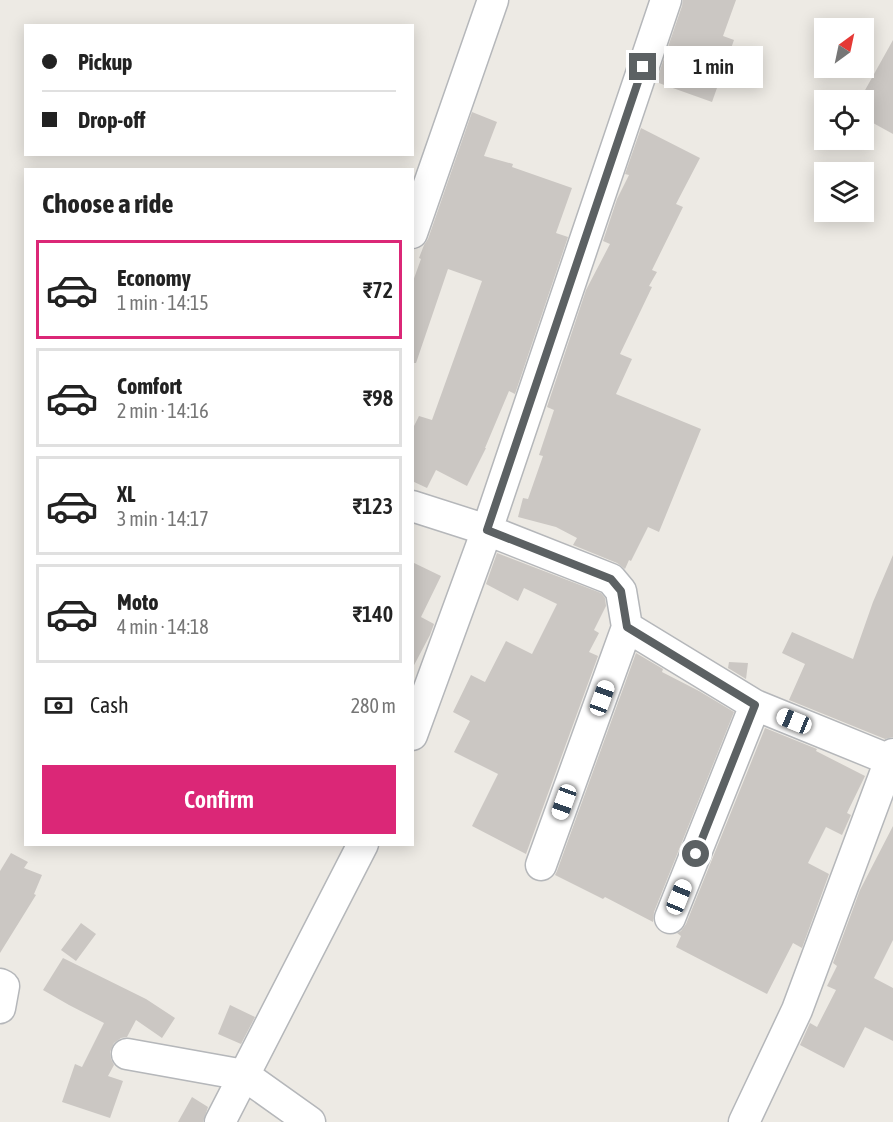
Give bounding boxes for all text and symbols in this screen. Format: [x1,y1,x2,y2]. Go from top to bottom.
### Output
north arrow [814,18,874,78]
map controls [814,18,874,222]
callout: 1 min [664,46,763,88]
text: Pickup [78,49,133,75]
route end [629,53,656,80]
text: 1 min [693,55,734,78]
button: locate [814,90,874,150]
text: Drop-off [78,107,145,133]
button: layers [814,162,874,222]
text: Choose a ride [42,188,174,219]
icon: car [45,263,99,317]
text: Economy [117,265,191,291]
text: ₹72 [363,277,393,303]
text: 1 min · 14:15 [117,291,209,314]
icon: car [45,371,99,425]
text: Comfort [117,373,182,399]
text: ₹98 [363,385,393,411]
text: 2 min · 14:16 [117,399,209,422]
icon: car [45,479,99,533]
text: XL [117,481,135,507]
text: ₹123 [353,493,393,519]
text: 3 min · 14:17 [117,507,209,530]
icon: car [45,587,99,641]
text: Moto [117,589,159,615]
text: ₹140 [353,601,393,627]
text: 4 min · 14:18 [117,615,209,638]
car [587,678,617,718]
icon: cash [42,689,75,722]
text: Cash [90,692,129,718]
text: 280 m [351,694,396,717]
car [774,706,814,736]
button: Confirm [42,765,396,834]
car [549,782,579,822]
route start [682,840,709,867]
car [664,877,694,917]

